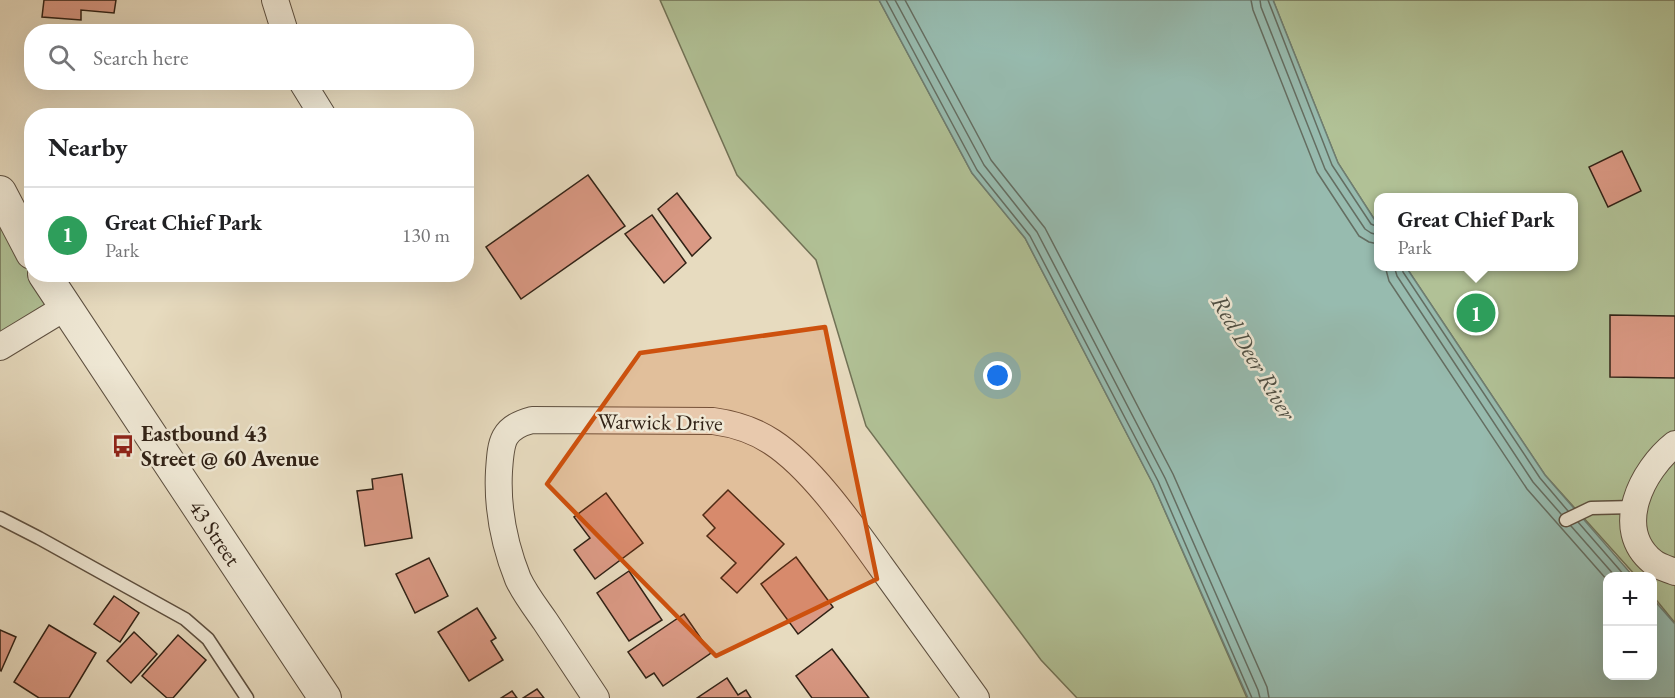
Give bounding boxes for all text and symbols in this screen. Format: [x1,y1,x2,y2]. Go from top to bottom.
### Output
search box [24,24,474,90]
icon: search [45,41,78,74]
text: Search here [93,43,188,72]
text: Nearby [48,130,128,164]
popup [1374,193,1578,271]
text: Great Chief Park [1398,205,1554,234]
text: Great Chief Park [105,208,262,237]
text: 1 [62,222,73,248]
text: 130 m [402,222,450,248]
text: Park [1398,234,1432,260]
text: Park [105,237,139,263]
water label: Red Deer River [1204,289,1305,427]
pin: 1 [1456,290,1496,336]
your location [983,361,1012,390]
street label: Warwick Drive [597,406,723,438]
place label: Eastbound 43 Street @ 60 Avenue [141,419,319,473]
bus stop icon: Eastbound 43 Street @ 60 Avenue [110,433,136,459]
street label: 43 Street [182,494,248,572]
map controls [1603,572,1657,680]
button: + [1603,572,1657,626]
button: − [1603,626,1657,680]

